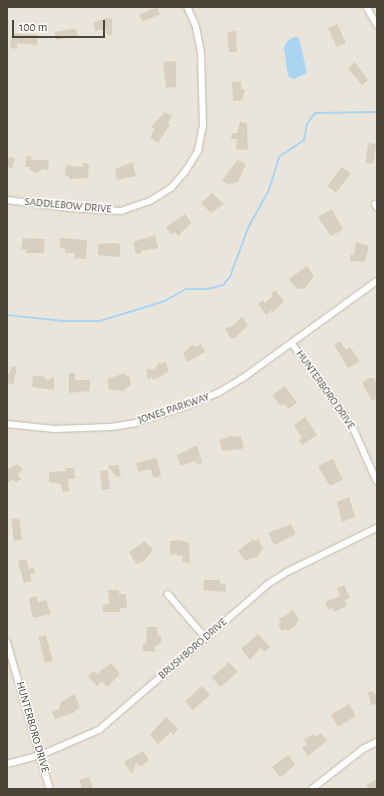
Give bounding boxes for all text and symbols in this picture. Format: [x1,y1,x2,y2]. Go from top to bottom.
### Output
scale bar [14,12,107,38]
text: 100 m [19,21,47,33]
street label: SADDLEBOW DRIVE [24,196,112,216]
street label: HUNTERBORO DRIVE [293,348,357,432]
street label: JONES PARKWAY [136,391,212,427]
street label: BRUSHBORO DRIVE [156,616,230,682]
street label: HUNTERBORO DRIVE [13,680,51,774]

